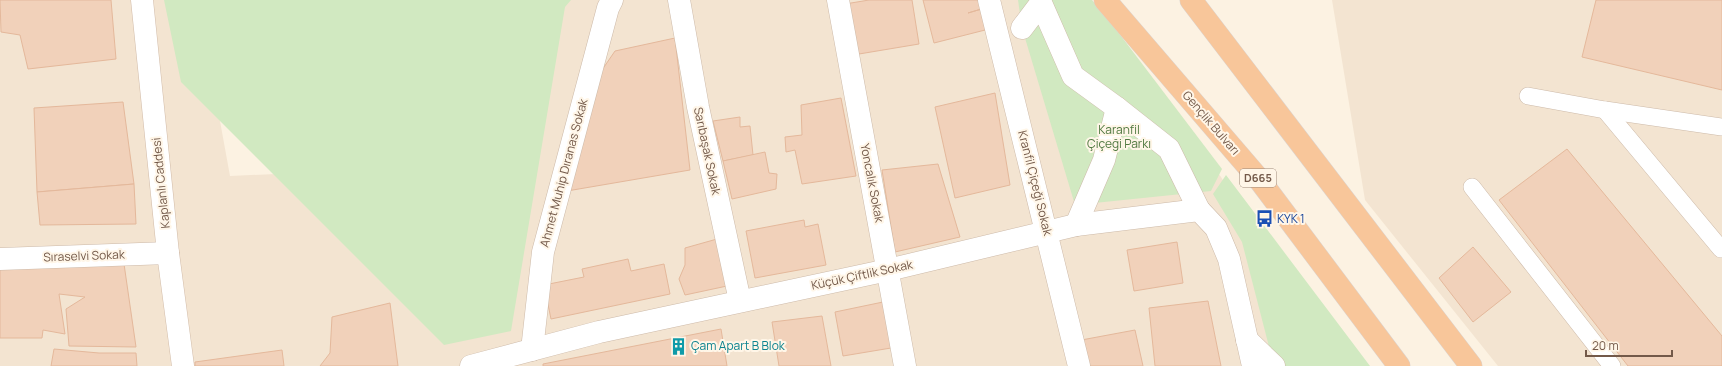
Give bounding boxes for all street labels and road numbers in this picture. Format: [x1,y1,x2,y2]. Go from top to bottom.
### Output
street label: Gençlik Bulvarı [1179,87,1244,158]
street label: Ahmet Muhip Dıranas Sokak [536,96,592,249]
street label: Sarıbaşak Sokak [690,105,725,197]
street label: Kranfil Çiçeği Sokak [1014,129,1057,238]
street label: Kaplanlı Caddesi [147,137,174,229]
street label: Yoncalık Sokak [856,142,889,225]
road number: D665 [1240,169,1276,187]
street label: Sıraselvi Sokak [43,246,126,265]
street label: Küçük Çiftlik Sokak [810,255,915,294]

